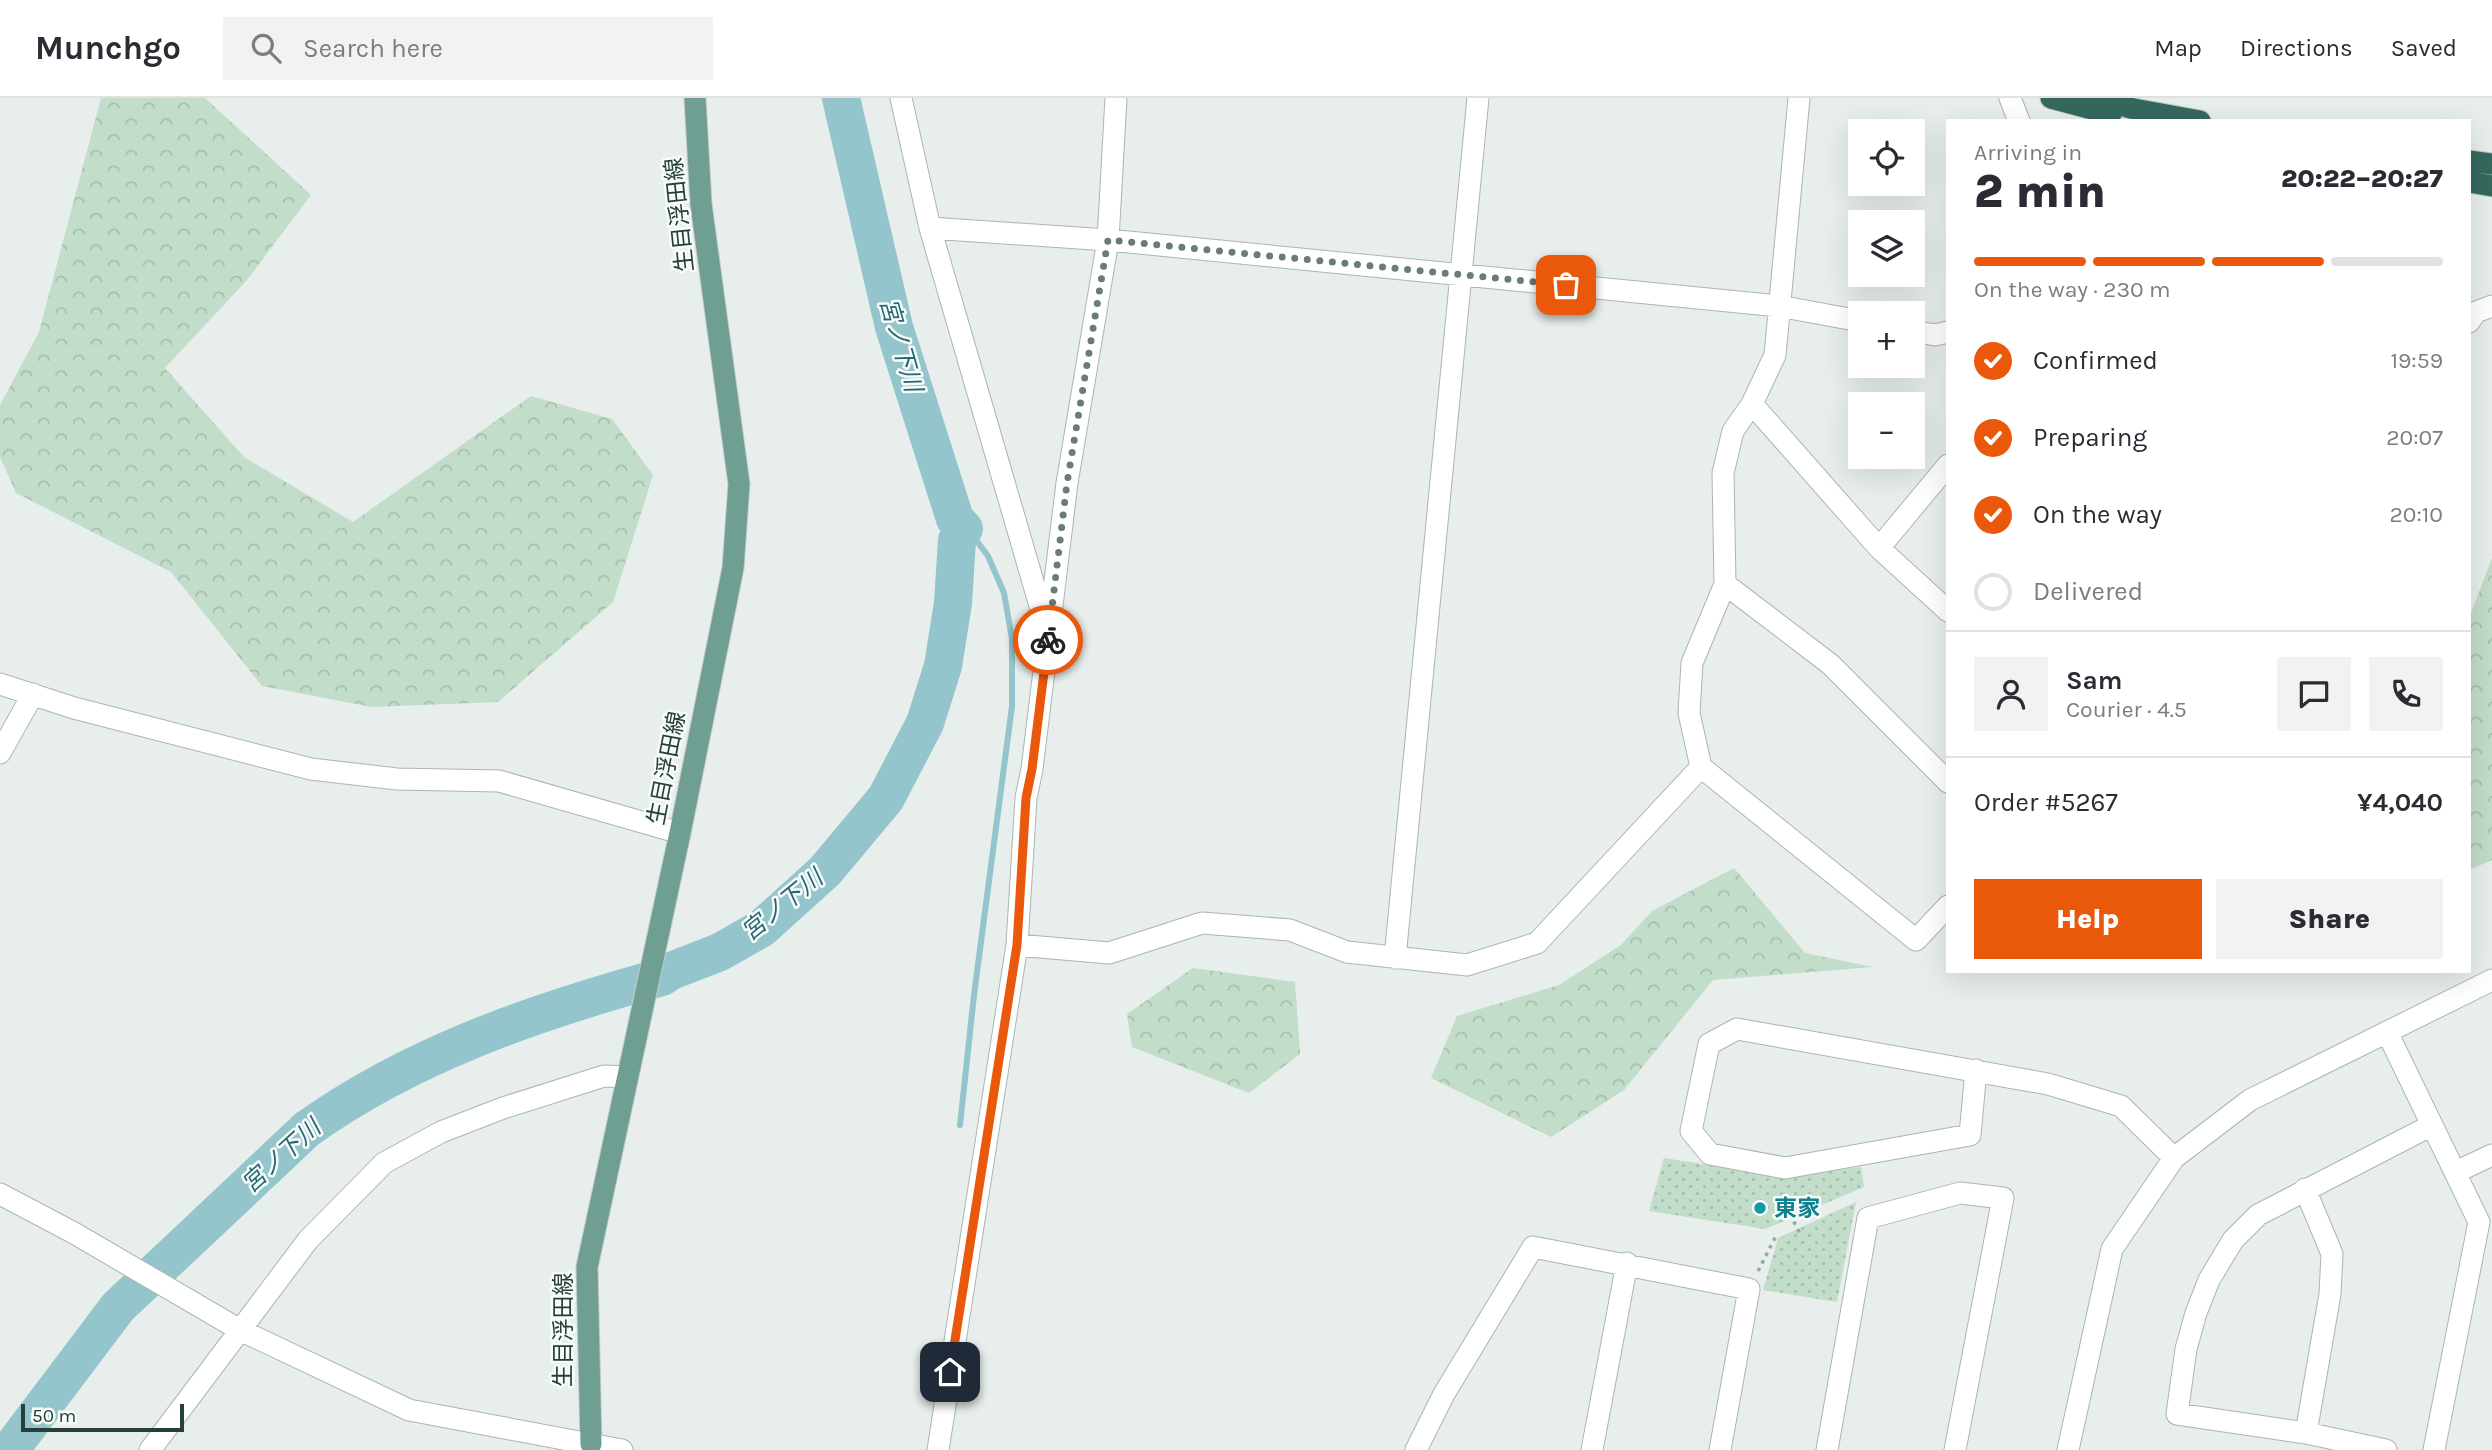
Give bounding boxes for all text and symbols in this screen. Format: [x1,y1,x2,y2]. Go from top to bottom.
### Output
search box [223,17,713,80]
text: Munchgo [35,29,181,67]
icon: search [247,29,285,67]
text: Search here [303,33,443,64]
text: Map [2154,34,2202,62]
text: Directions [2240,34,2353,62]
text: Saved [2391,34,2457,62]
map controls [1848,119,1925,469]
button: locate [1848,119,1925,196]
text: Arriving in [1974,139,2082,166]
street label: 生目浮田線 [660,156,699,274]
text: 20:22–20:27 [2281,163,2443,194]
text: 2 min [1974,165,2106,219]
button: layers [1848,210,1925,287]
pin [1536,255,1596,315]
icon: bag [1547,266,1585,304]
text: On the way · 230 m [1974,276,2171,303]
water label: 宮ノ下川 [874,295,929,398]
button: + [1848,301,1925,378]
icon: check [1974,342,2012,380]
text: Confirmed [2033,345,2158,376]
text: 19:59 [2390,347,2443,374]
button: − [1848,392,1925,469]
icon: check [1974,419,2012,457]
text: Preparing [2033,422,2147,453]
text: 20:07 [2386,424,2443,451]
icon: check [1974,496,2012,534]
text: On the way [2033,499,2162,530]
text: 20:10 [2389,501,2443,528]
text: Delivered [2033,576,2143,607]
courier [1013,605,1083,675]
icon: bike [1029,621,1067,659]
button: person [1974,657,2048,731]
button: chat [2277,657,2351,731]
button: phone [2369,657,2443,731]
text: Sam [2066,665,2122,696]
text: Courier · 4.5 [2066,696,2187,723]
street label: 生目浮田線 [642,709,691,827]
text: Order #5267 [1974,787,2118,818]
text: ¥4,040 [2357,787,2443,818]
water label: 宮ノ下川 [736,862,830,946]
button: Help [1974,879,2202,959]
button: Share [2216,879,2443,959]
water label: 宮ノ下川 [236,1111,328,1199]
place label: 東家 [1774,1195,1820,1222]
marker: 東家 [1752,1200,1768,1216]
street label: 生目浮田線 [550,1273,577,1388]
pin [920,1342,980,1402]
icon: home [931,1353,969,1391]
scale bar [21,1401,184,1433]
text: 50 m [32,1405,76,1427]

